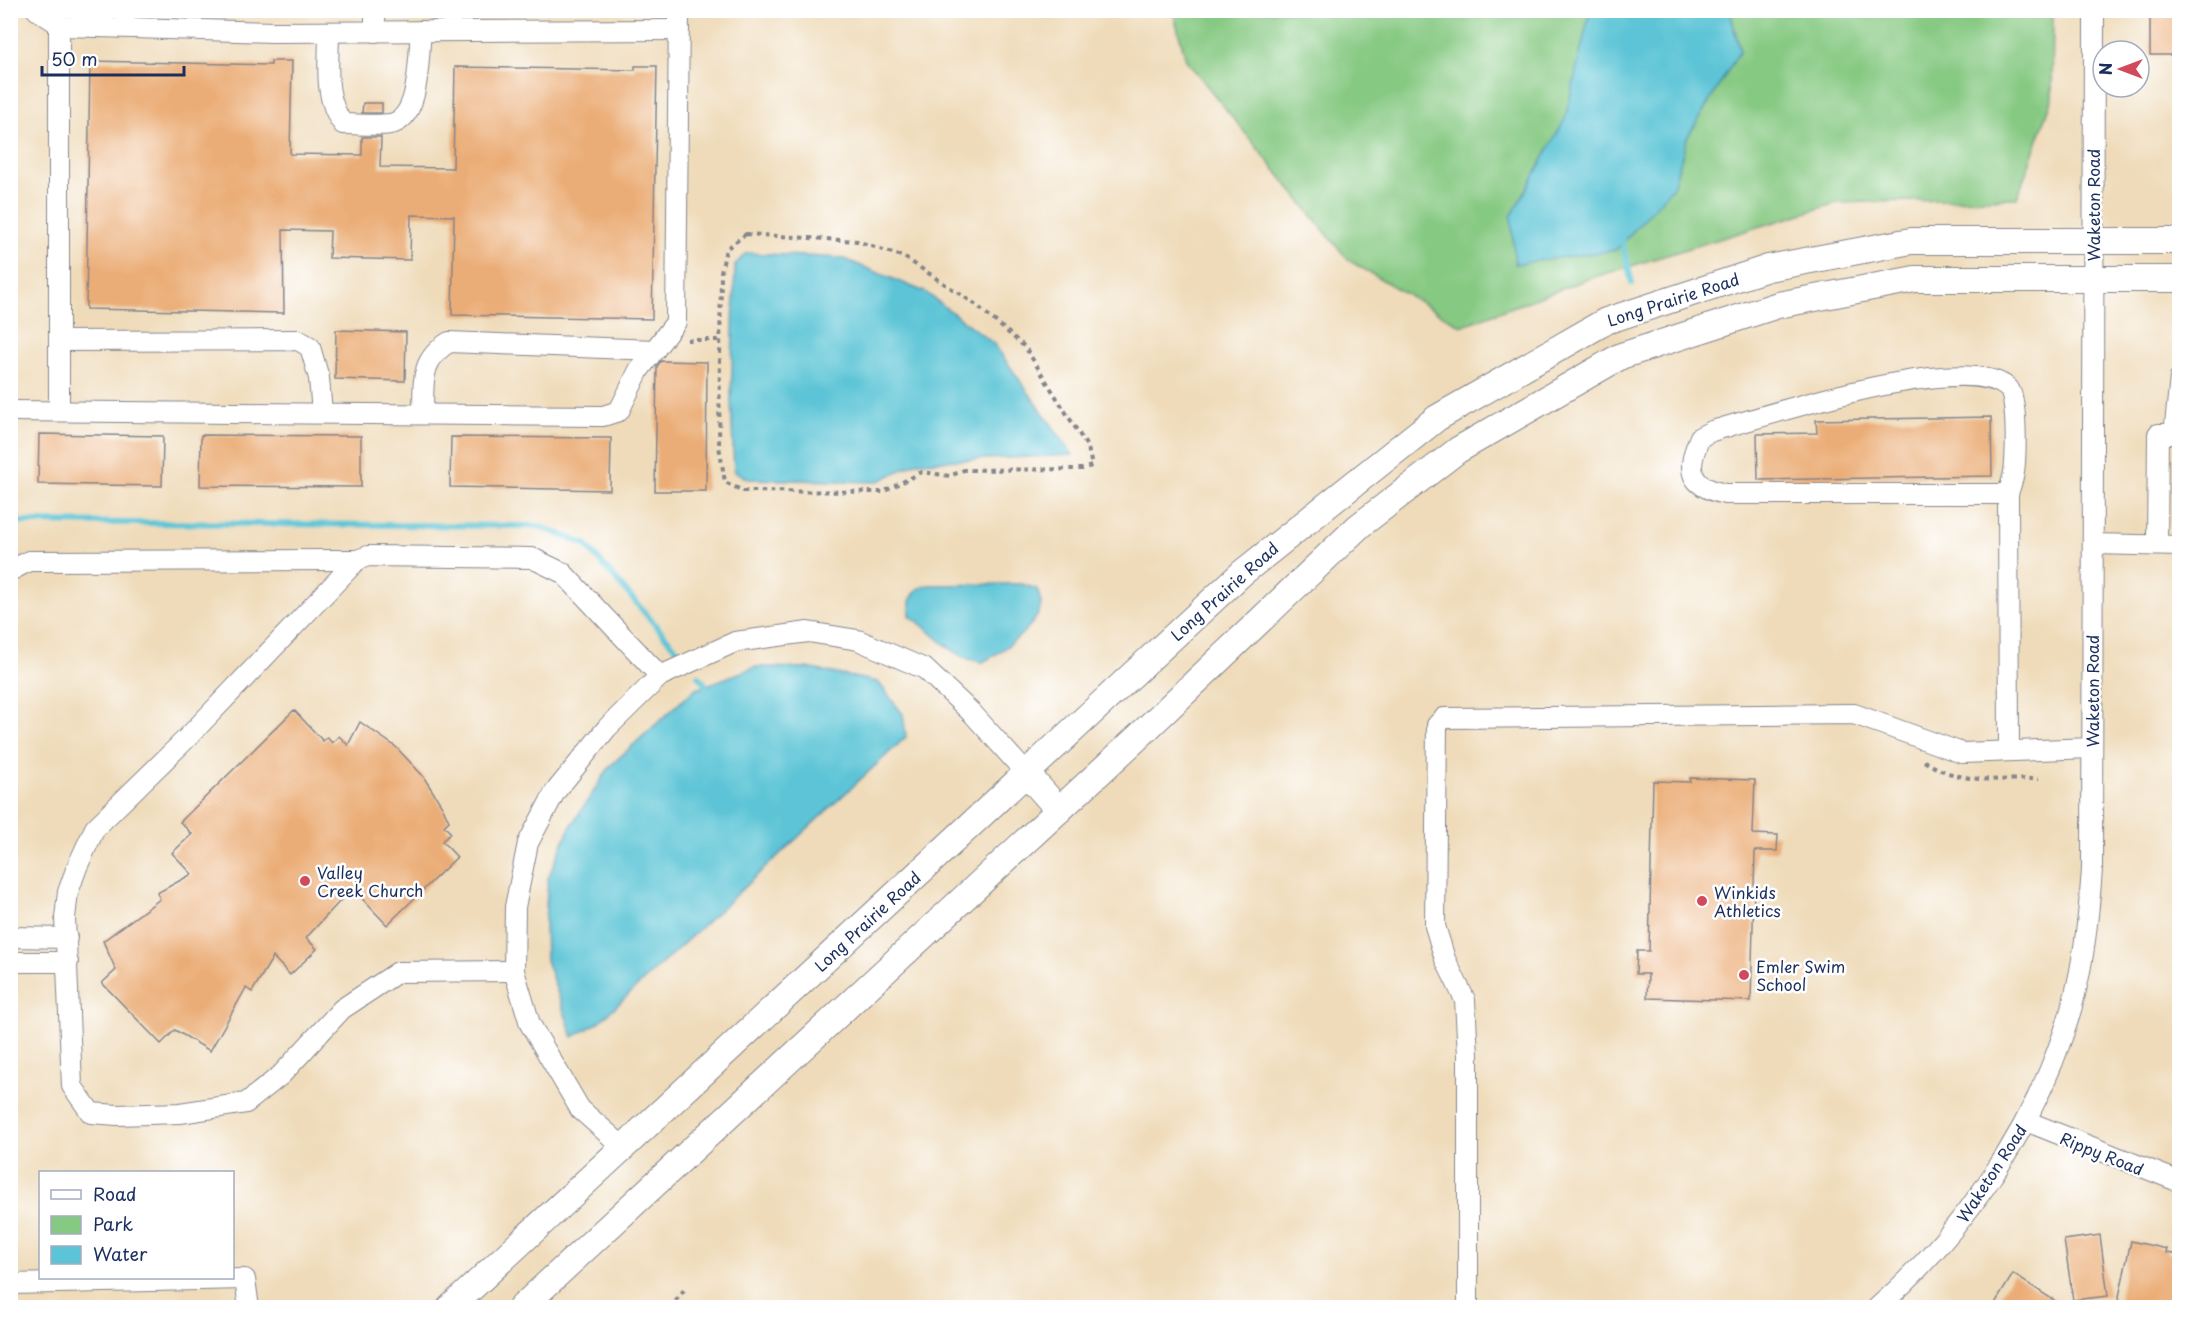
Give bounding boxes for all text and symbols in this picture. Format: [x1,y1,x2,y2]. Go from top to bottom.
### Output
scale bar [42,39,184,77]
north arrow [2091,39,2151,99]
text: 50 m [51,45,98,72]
text: N [2093,63,2117,75]
street label: Waketon Road [2081,149,2105,261]
street label: Long Prairie Road [1604,266,1742,332]
street label: Long Prairie Road [1165,536,1283,646]
street label: Waketon Road [2080,635,2104,747]
place label: Valley Creek Church [317,860,423,902]
street label: Long Prairie Road [809,865,925,977]
marker: Valley Creek Church [298,874,312,888]
place label: Winkids Athletics [1714,880,1781,922]
marker: Winkids Athletics [1695,894,1709,908]
place label: Emler Swim School [1756,954,1845,996]
marker: Emler Swim School [1737,968,1751,982]
street label: Waketon Road [1950,1119,2032,1227]
street label: Rippy Road [2057,1125,2147,1181]
legend [39,1171,234,1279]
text: Road [93,1180,137,1207]
text: Park [93,1210,133,1237]
text: Water [93,1240,148,1267]

